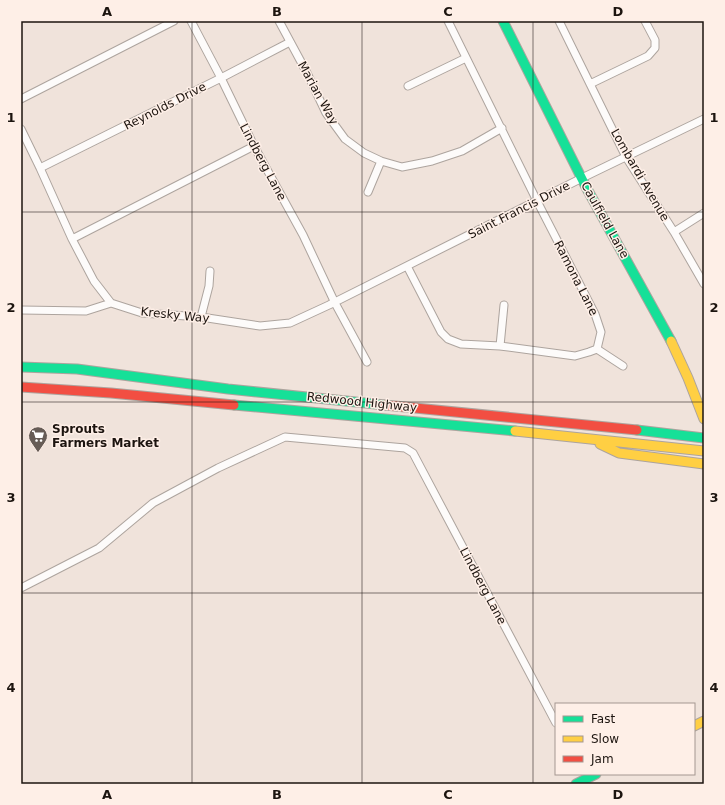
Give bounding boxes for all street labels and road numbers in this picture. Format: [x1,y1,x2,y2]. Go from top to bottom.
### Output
street label: Marian Way [295,59,341,127]
street label: Reynolds Drive [122,79,208,133]
street label: Lindberg Lane [237,121,289,203]
street label: Lombardi Avenue [608,126,672,224]
street label: Saint Francis Drive [466,178,572,242]
street label: Caulfield Lane [578,179,632,261]
street label: Ramona Lane [551,238,601,318]
street label: Kresky Way [140,304,210,326]
street label: Redwood Highway [306,389,418,415]
street label: Lindberg Lane [457,545,509,627]

